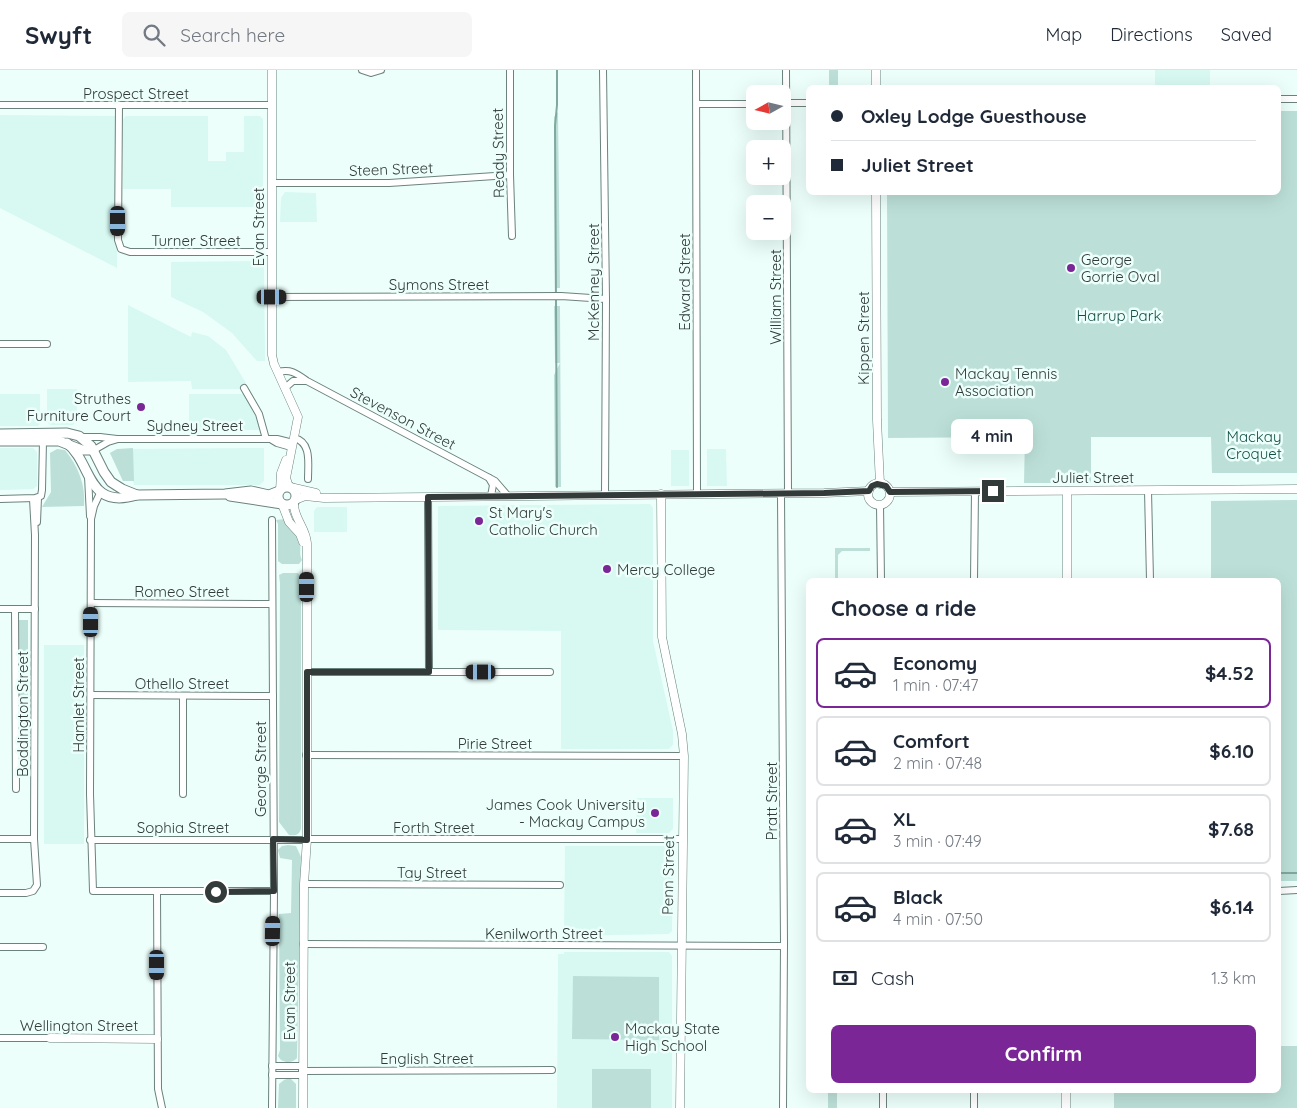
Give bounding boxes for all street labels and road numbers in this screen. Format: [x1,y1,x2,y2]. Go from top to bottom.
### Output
street label: Prospect Street [83,84,189,103]
street label: Ready Street [488,108,508,198]
street label: Steen Street [349,158,433,180]
street label: Evan Street [249,187,268,267]
street label: McKenney Street [584,223,603,341]
street label: Turner Street [151,231,241,250]
street label: Edward Street [675,233,694,331]
street label: William Street [766,249,785,345]
street label: Symons Street [389,275,489,294]
street label: Kippen Street [854,291,873,385]
street label: Stevenson Street [347,382,459,454]
street label: Sydney Street [147,416,243,435]
street label: Juliet Street [1052,468,1134,487]
street label: Romeo Street [134,582,230,601]
street label: Boddington Street [13,651,32,777]
street label: Hamlet Street [69,657,88,753]
street label: Othello Street [135,674,229,693]
street label: George Street [251,721,270,817]
street label: Pirie Street [458,734,532,753]
street label: Pratt Street [762,762,781,840]
street label: Sophia Street [137,818,229,837]
street label: Forth Street [393,818,475,837]
street label: Penn Street [658,835,678,915]
street label: Tay Street [397,863,467,882]
street label: Kenilworth Street [485,924,603,943]
street label: Evan Street [280,961,299,1041]
street label: Wellington Street [20,1016,138,1035]
street label: English Street [380,1049,474,1068]

